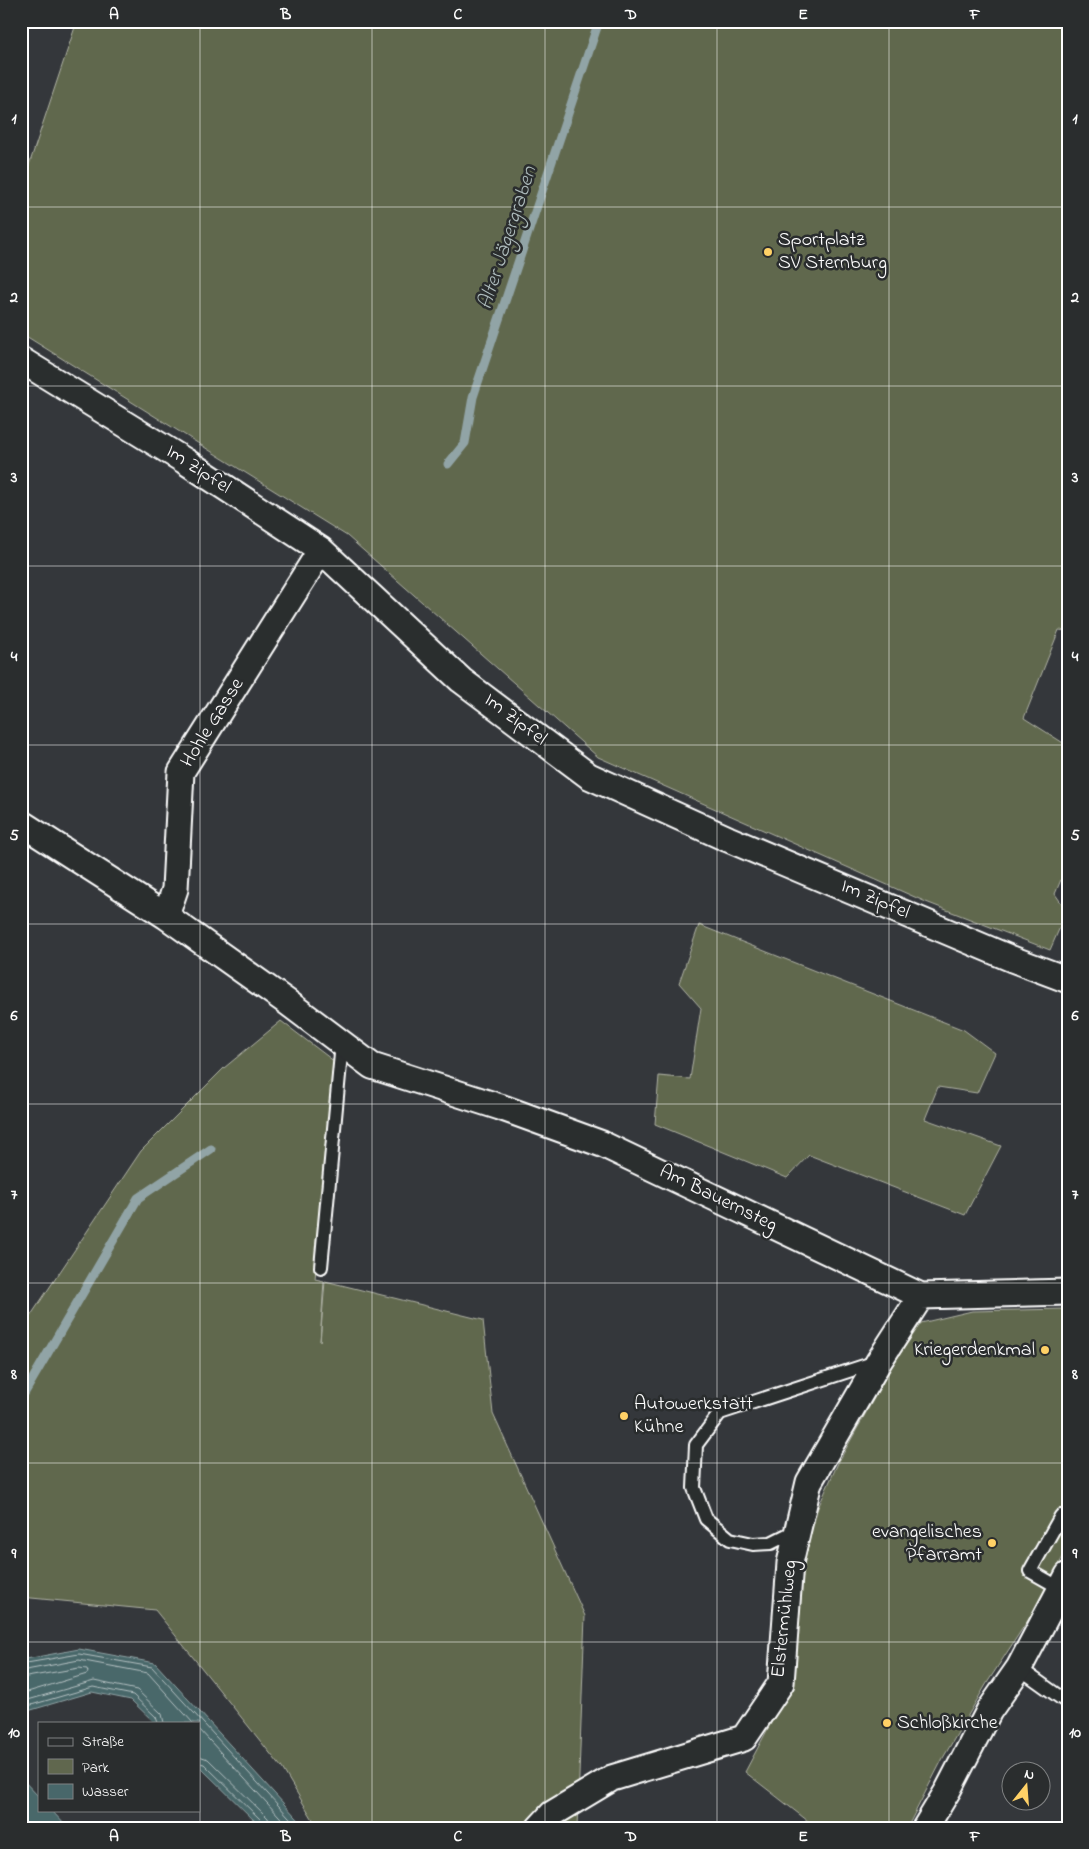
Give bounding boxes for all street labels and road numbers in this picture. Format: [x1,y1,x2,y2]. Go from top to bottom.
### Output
street label: Im Zipfel [160,438,236,502]
street label: Hohle Gasse [174,673,252,773]
street label: Im Zipfel [477,687,553,753]
street label: Im Zipfel [836,872,914,928]
street label: Am Bauernsteg [654,1158,782,1241]
street label: Elstermühlweg [764,1559,807,1679]

